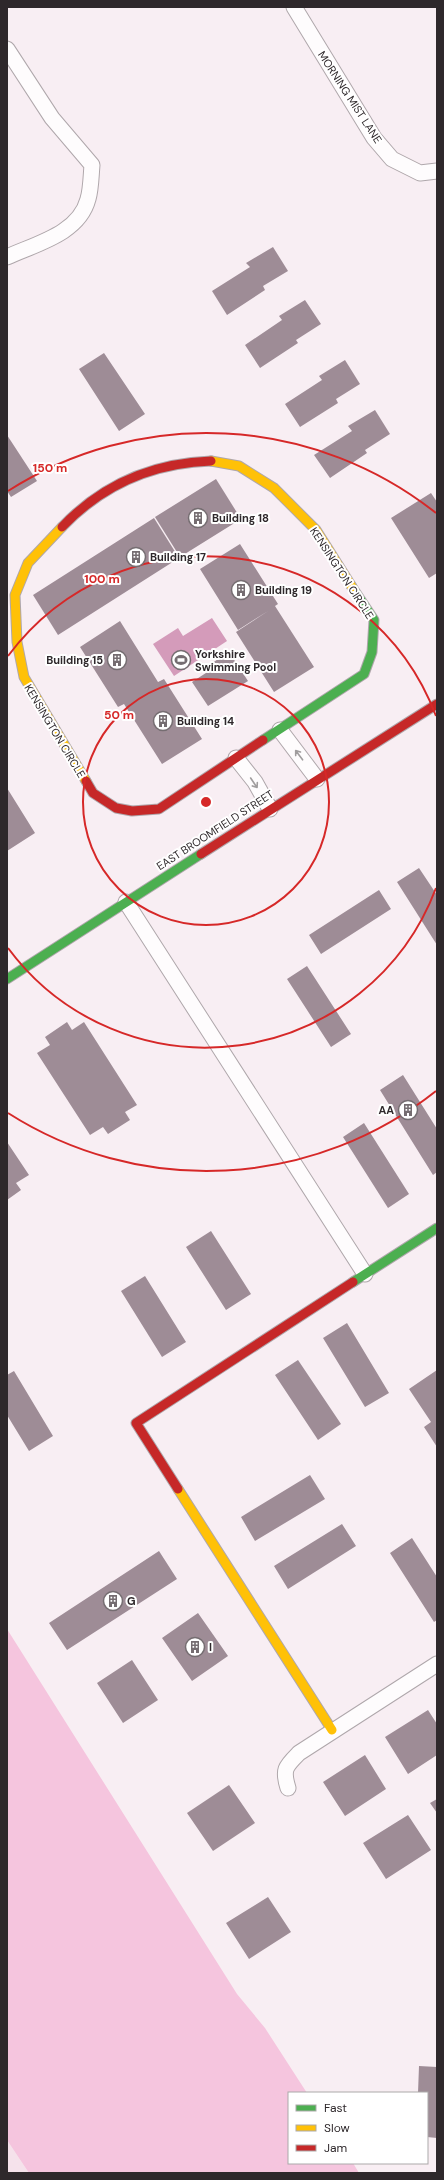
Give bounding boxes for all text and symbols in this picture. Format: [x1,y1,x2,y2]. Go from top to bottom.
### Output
street label: MORNING MIST LANE [315,48,385,146]
text: 150 m [33,460,67,476]
building icon: Building 18 [187,507,209,529]
place label: Building 18 [212,511,269,525]
street label: KENSINGTON CIRCLE [307,524,377,622]
building icon: Building 17 [125,546,147,568]
place label: Building 17 [150,550,206,564]
text: 100 m [84,571,120,587]
building icon: Building 19 [230,579,252,601]
place label: Building 19 [255,583,312,597]
place label: Yorkshire Swimming Pool [195,647,276,674]
building icon: Building 15 [106,649,128,671]
sports icon: Yorkshire Swimming Pool [170,649,192,671]
place label: Building 15 [46,653,103,667]
street label: KENSINGTON CIRCLE [21,682,89,780]
text: 50 m [104,707,134,723]
building icon: Building 14 [152,710,174,732]
place label: Building 14 [177,714,234,728]
one-way arrow [295,749,303,760]
one-way arrow [250,777,258,788]
street label: EAST BROOMFIELD STREET [154,787,276,873]
centre of rings [199,795,213,809]
building icon: AA [397,1099,419,1121]
place label: AA [378,1103,394,1117]
building icon: G [102,1590,124,1612]
place label: G [127,1594,136,1608]
building icon: I [184,1636,206,1658]
place label: I [209,1640,212,1654]
legend [288,2092,428,2164]
text: Fast [324,2100,347,2116]
text: Slow [324,2120,350,2136]
text: Jam [324,2140,347,2156]

